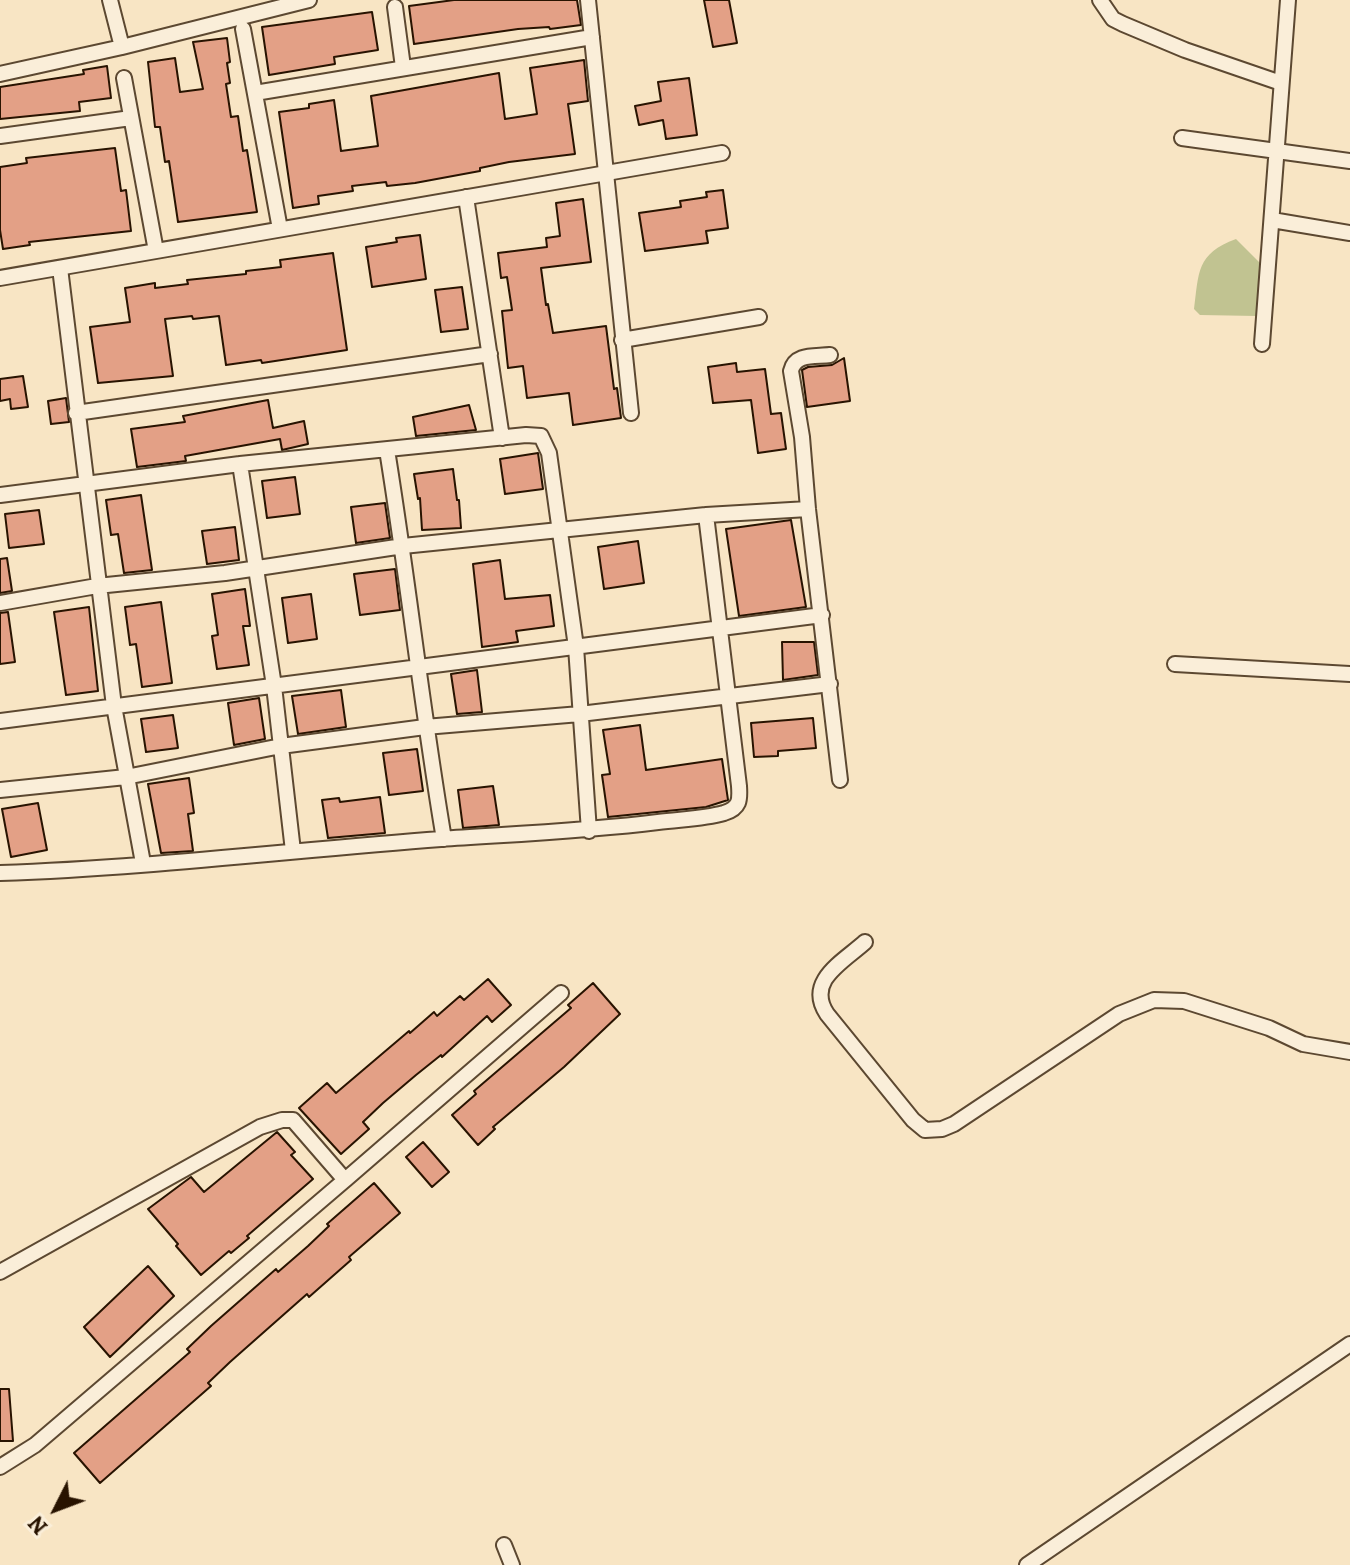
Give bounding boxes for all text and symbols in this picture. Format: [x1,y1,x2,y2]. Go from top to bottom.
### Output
north arrow [16,1469,96,1549]
text: N [22,1509,55,1541]

